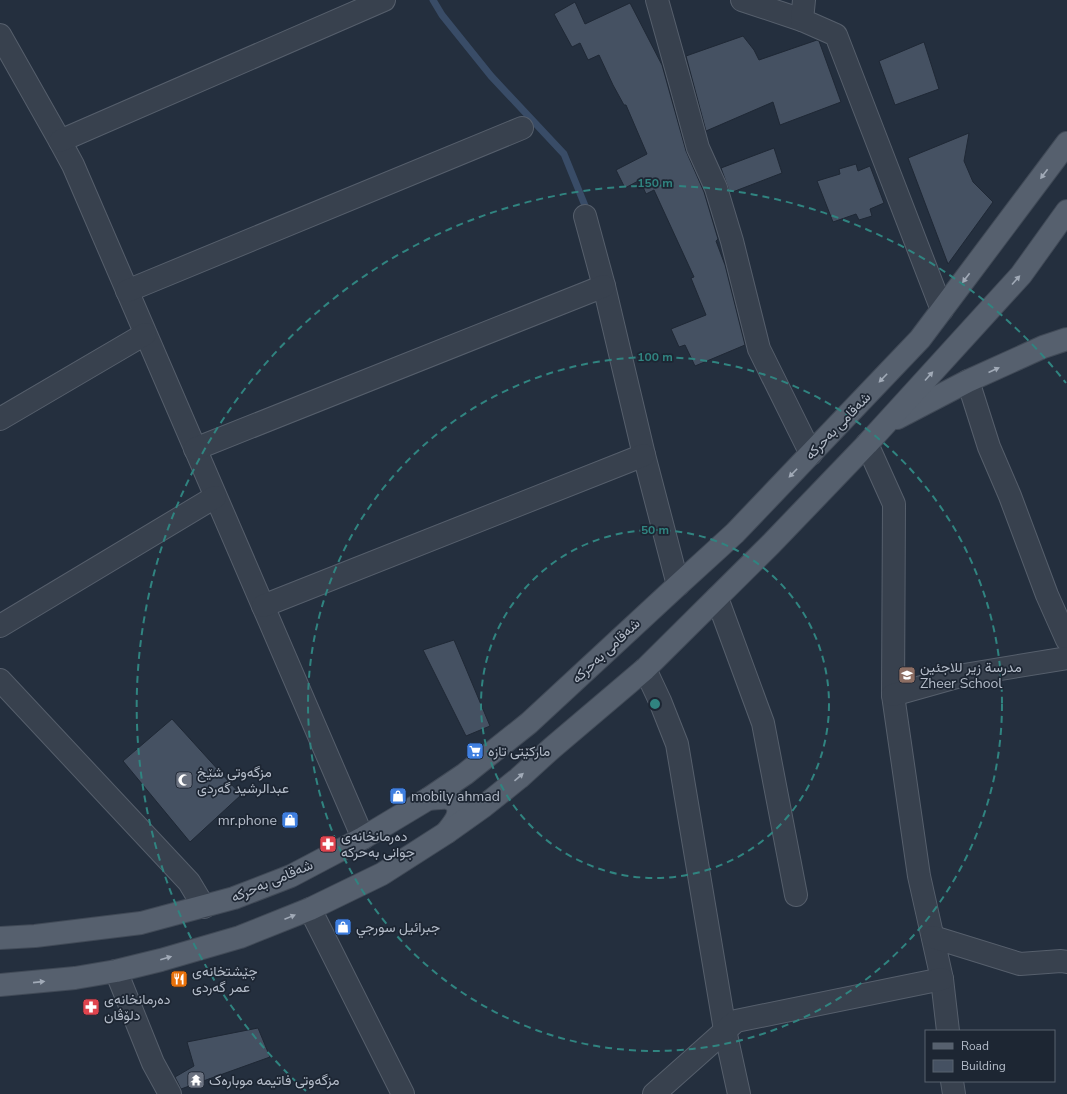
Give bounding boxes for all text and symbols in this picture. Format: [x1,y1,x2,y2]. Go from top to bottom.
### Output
one-way arrow [1039,169,1048,180]
text: 150 m [637,175,673,191]
one-way arrow [961,273,970,284]
one-way arrow [1012,274,1021,285]
text: 100 m [637,349,673,365]
one-way arrow [988,367,999,373]
one-way arrow [924,371,934,381]
one-way arrow [878,373,888,383]
street label: شەقامی بەحرکە [801,388,875,464]
one-way arrow [789,468,798,477]
text: 50 m [641,522,669,538]
street label: شەقامی بەحرکە [568,614,644,688]
place label: مدرسة زير للاجئين Zheer School [920,658,1022,693]
school or university icon: مدرسة زير للاجئين Zheer School [897,665,917,685]
centre of rings [648,697,662,711]
supermarket icon: مارکێتی تازە [465,741,485,761]
place label: مارکێتی تازە [488,742,550,761]
place label: مزگەوتی شێخ عبدالرشید گەردی [197,763,289,798]
mosque icon: مزگەوتی شێخ عبدالرشید گەردی [174,770,194,790]
one-way arrow [514,773,525,782]
shop icon: mobily ahmad [388,786,408,806]
place label: mobily ahmad [411,787,500,806]
shop icon: mr.phone [280,810,300,830]
place label: mr.phone [218,811,277,830]
place label: دەرمانخانەی جوانی بەحرکە [341,827,415,862]
pharmacy icon: دەرمانخانەی جوانی بەحرکە [318,834,338,854]
street label: شەقامی بەحرکە [228,855,316,907]
one-way arrow [284,914,296,920]
shop icon: جبرائيل سورجي [333,917,353,937]
place label: جبرائيل سورجي [356,918,440,939]
one-way arrow [161,955,173,961]
place label: چێشتخانەی عمر گەردی [192,962,258,997]
restaurant icon: چێشتخانەی عمر گەردی [169,969,189,989]
one-way arrow [33,979,45,985]
place label: دەرمانخانەی دلۆڤان [104,990,171,1025]
pharmacy icon: دەرمانخانەی دلۆڤان [81,997,101,1017]
legend [925,1030,1055,1082]
text: Road [961,1038,989,1054]
text: Building [961,1058,1006,1074]
temple icon: مزگەوتی فاتیمە موبارەک [186,1070,206,1090]
place label: مزگەوتی فاتیمە موبارەک [209,1071,340,1090]

